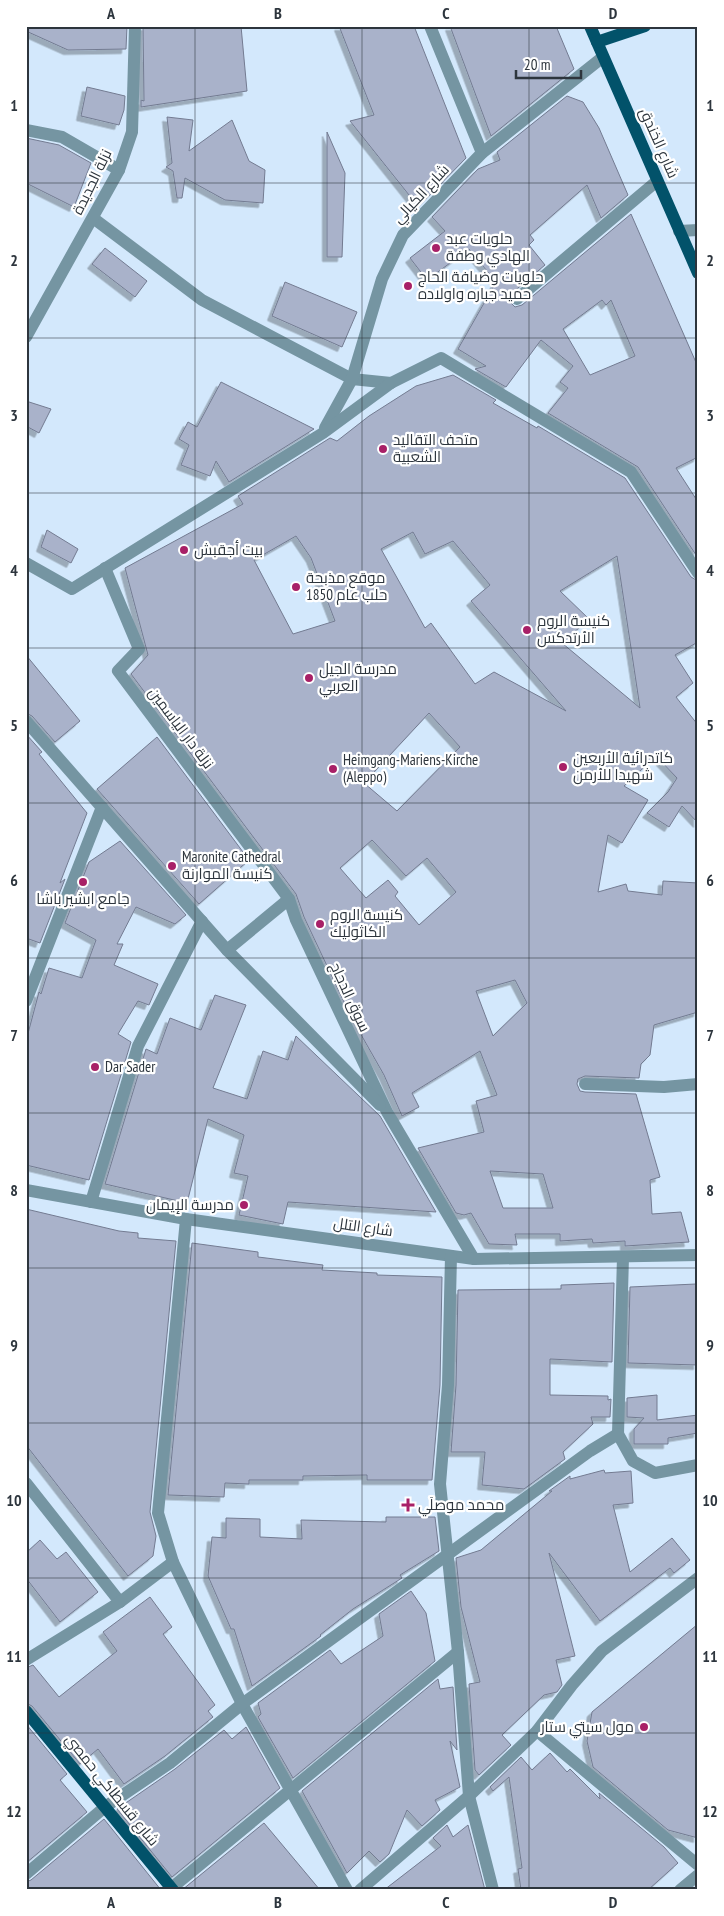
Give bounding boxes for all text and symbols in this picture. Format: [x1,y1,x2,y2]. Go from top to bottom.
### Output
text: A [106,3,116,23]
text: B [274,3,282,23]
text: C [442,3,450,23]
text: D [609,3,618,23]
scale bar [516,48,582,80]
text: 20 m [524,55,550,74]
text: 1 [10,95,18,115]
text: 1 [706,95,714,115]
street label: شارع الخندق [634,105,683,182]
street label: نزلة الجديدة [68,146,116,218]
street label: شارع الكيالي [388,160,455,229]
place label: حلويات عبد الهادي وطفة [446,229,530,268]
marker: حلويات عبد الهادي وطفة [430,242,442,254]
text: 2 [10,250,18,270]
text: 2 [706,250,714,270]
place label: حلويات وضيافة الحاج حميد جباره واولاده [418,267,544,303]
marker: حلويات وضيافة الحاج حميد جباره واولاده [402,280,414,292]
text: 3 [10,405,18,425]
text: 3 [706,405,714,425]
place label: متحف التقاليد الشعبية [393,430,478,466]
marker: متحف التقاليد الشعبية [377,443,389,455]
place label: بيت أجقبش [194,540,263,560]
marker: بيت أجقبش [178,544,190,556]
text: 4 [10,560,18,580]
text: 4 [706,560,714,580]
place label: موقع مذبحة حلب عام 1850 [306,568,387,605]
marker: موقع مذبحة حلب عام 1850 [290,581,302,593]
place label: كنيسة الروم الأرتدكس [537,611,610,648]
marker: كنيسة الروم الأرتدكس [521,624,533,636]
place label: مدرسة الجيل العربي [319,659,397,698]
marker: مدرسة الجيل العربي [303,672,315,684]
street label: نزلة دار الياسمين [144,683,218,773]
text: 5 [10,715,18,735]
text: 5 [706,715,714,735]
place label: كاتدرائية الأربعين شهيدا للأرمن [573,748,673,785]
place label: Heimgang-Mariens-Kirche (Aleppo) [343,750,478,786]
marker: كاتدرائية الأربعين شهيدا للأرمن [557,761,569,773]
marker: Heimgang-Mariens-Kirche (Aleppo) [327,763,339,775]
place label: Maronite Cathedral كنيسة الموارنة [182,847,282,883]
marker: Maronite Cathedral كنيسة الموارنة [166,860,178,872]
text: 6 [10,870,18,890]
text: 6 [706,870,714,890]
marker: جامع ابشير باشا [77,876,89,888]
place label: جامع ابشير باشا [36,889,130,910]
place label: كنيسة الروم الكاثوليك [330,905,403,941]
marker: كنيسة الروم الكاثوليك [314,918,326,930]
street label: سوق الدجاج [324,959,375,1036]
text: 7 [10,1025,18,1045]
text: 7 [706,1025,714,1045]
place label: Dar Sader [105,1057,156,1076]
marker: Dar Sader [89,1061,101,1073]
text: 8 [10,1180,18,1200]
text: 8 [706,1180,714,1200]
place label: مدرسة الإيمان [146,1195,234,1215]
marker: مدرسة الإيمان [238,1199,250,1211]
street label: شارع التلل [332,1213,394,1242]
text: 9 [10,1335,18,1355]
text: 9 [706,1335,714,1355]
text: 10 [6,1490,22,1510]
text: 10 [702,1490,718,1510]
place label: محمد موصلَي [418,1495,504,1517]
marker: محمد موصلَي [402,1499,414,1511]
text: 11 [6,1646,22,1666]
text: 11 [702,1646,718,1666]
place label: مول سيتي ستار [540,1717,634,1739]
marker: مول سيتي ستار [638,1721,650,1733]
street label: شارع قسطاكي حمصي [59,1730,163,1851]
text: 12 [6,1801,22,1821]
text: 12 [702,1801,718,1821]
text: A [106,1892,116,1912]
text: B [274,1892,282,1912]
text: C [442,1892,450,1912]
text: D [609,1892,618,1912]

